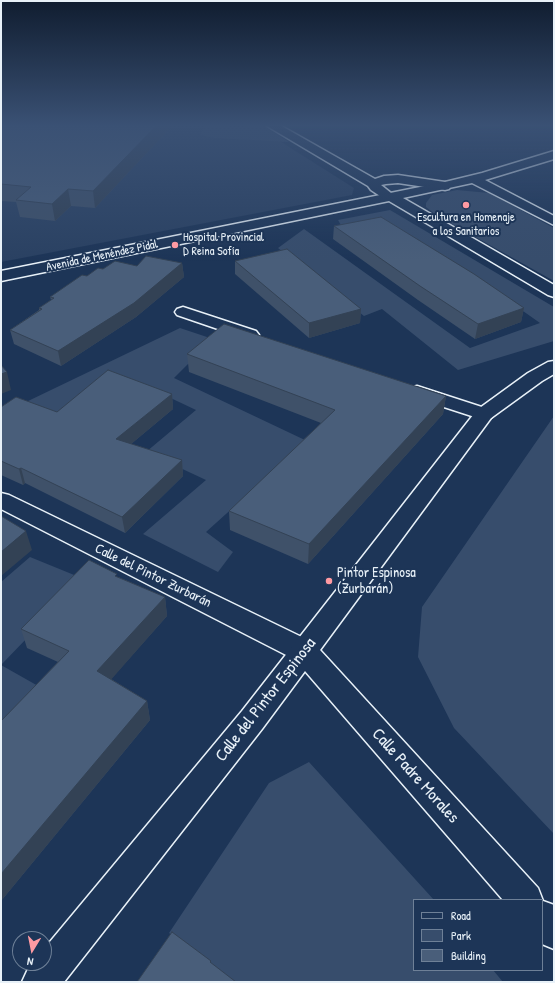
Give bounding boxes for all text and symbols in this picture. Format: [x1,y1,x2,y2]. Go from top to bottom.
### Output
marker: Escultura en Homenaje a los Sanitarios [461,200,471,210]
place label: Escultura en Homenaje a los Sanitarios [417,211,515,239]
place label: Hospital Provincial D Reina Sofía [183,231,264,259]
street label: Avenida de Menéndez Pidal [45,237,159,275]
marker: Hospital Provincial D Reina Sofía [170,240,180,250]
street label: Calle del Pintor Zurbarán [92,540,214,612]
place label: Pintor Espinosa (Zurbarán) [337,565,416,598]
marker: Pintor Espinosa (Zurbarán) [324,576,334,586]
street label: Calle del Pintor Espinosa [211,634,321,766]
street label: Calle Padre Morales [367,724,463,828]
legend [413,899,543,971]
text: Road [451,907,471,924]
text: Park [451,927,471,944]
north arrow [12,931,52,971]
text: Building [451,947,486,964]
text: N [26,954,34,969]

